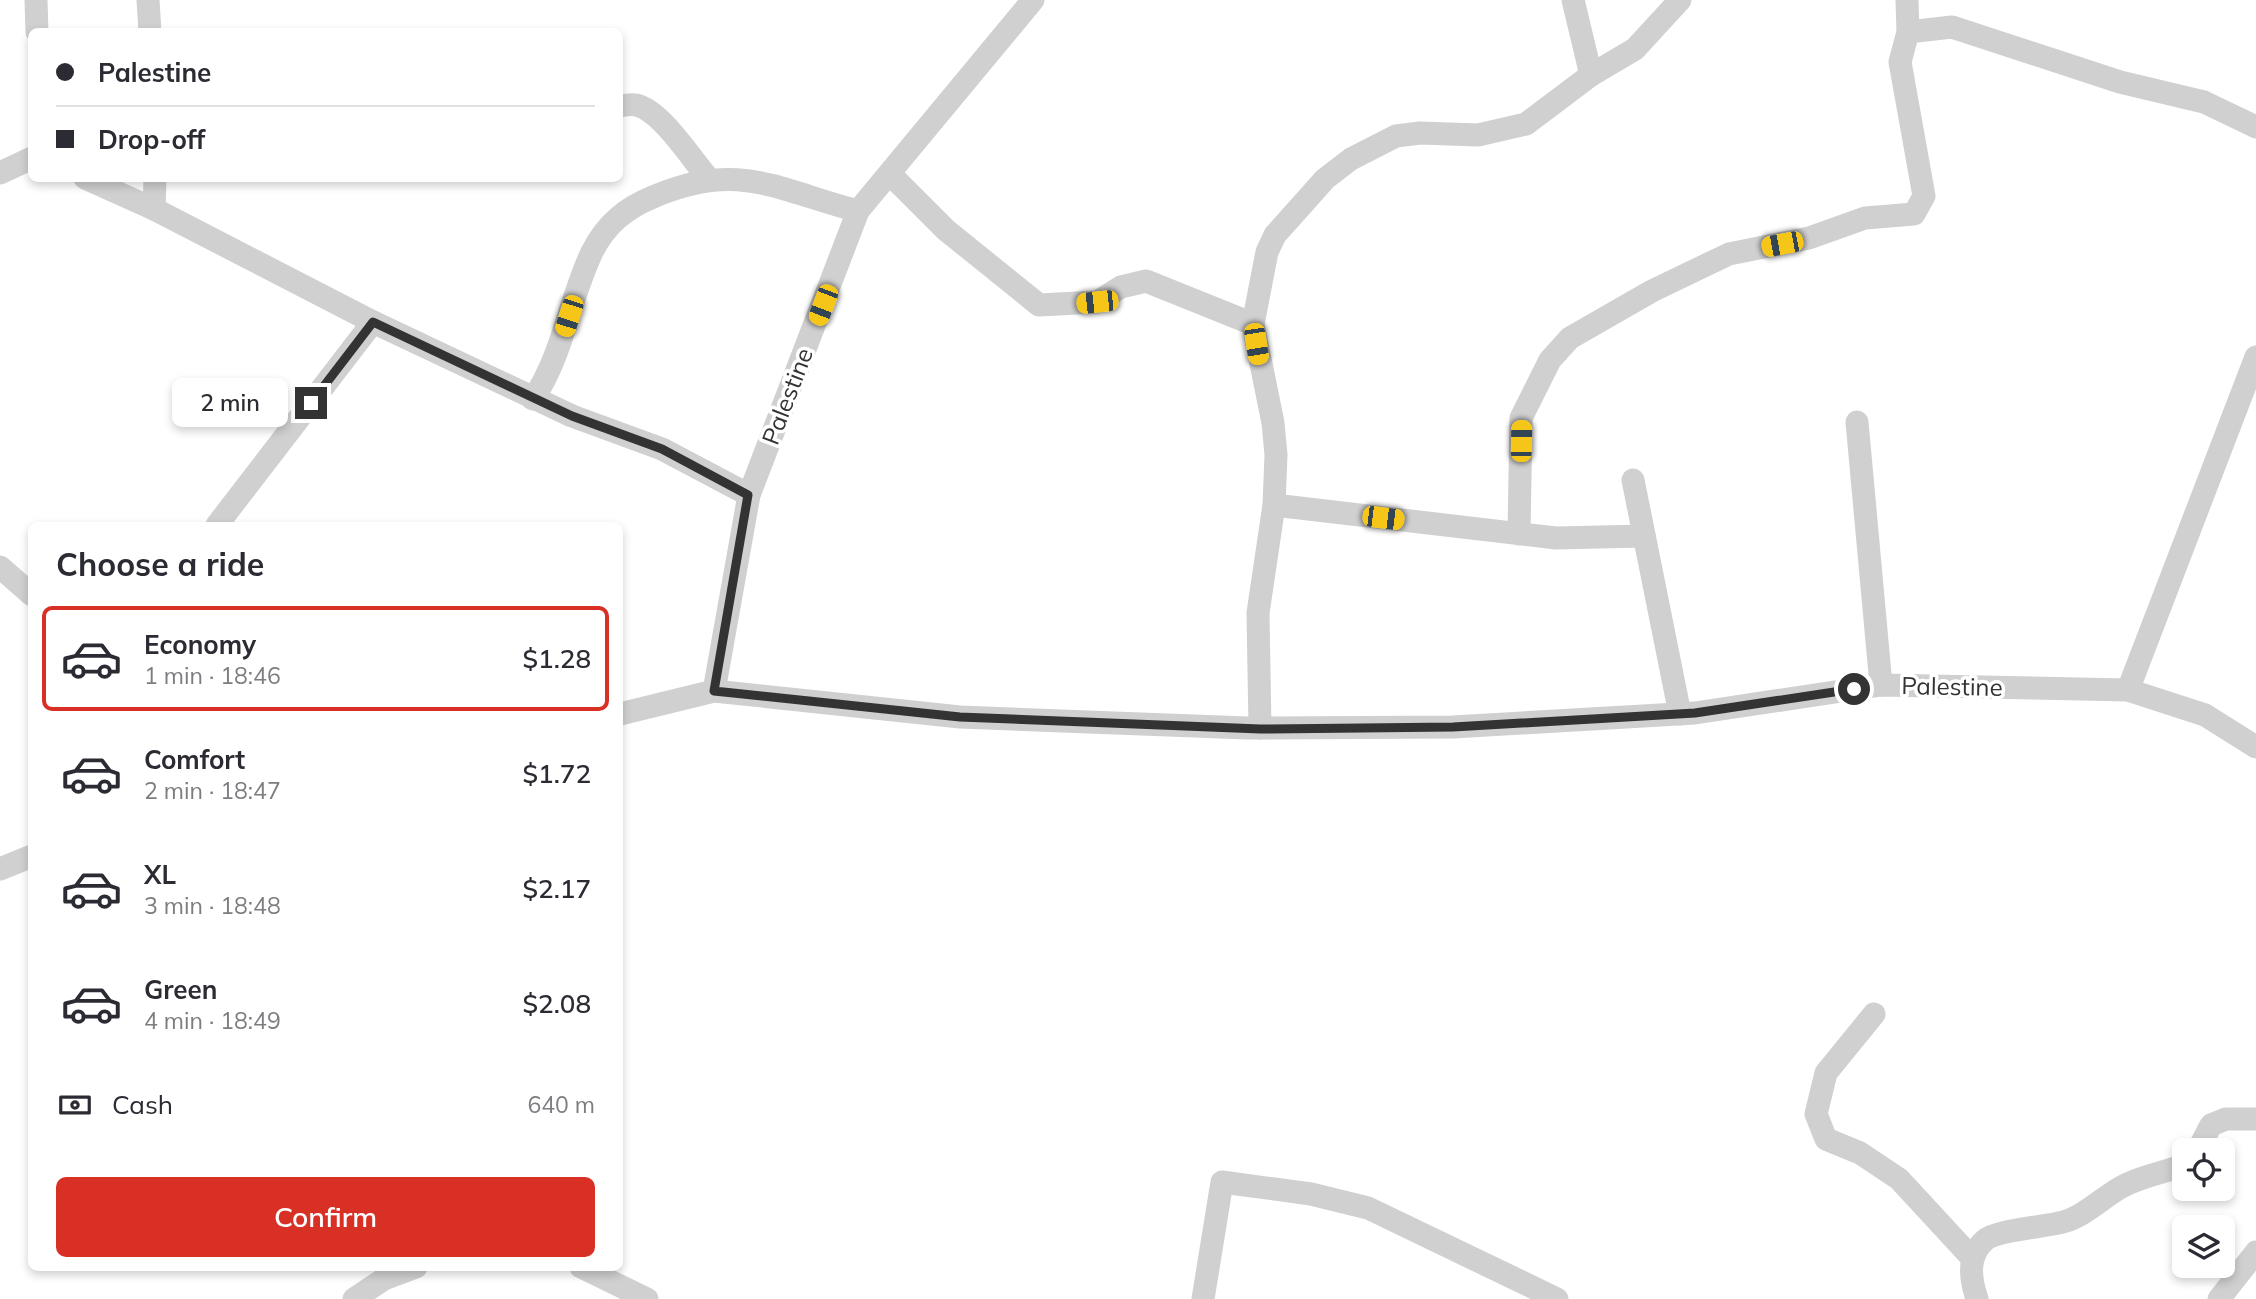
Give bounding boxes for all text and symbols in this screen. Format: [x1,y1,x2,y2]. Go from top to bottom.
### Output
text: Palestine [98,56,211,89]
text: Drop-off [98,123,205,156]
car [1760,230,1805,258]
car [806,282,841,328]
car [1076,289,1119,315]
car [553,293,586,339]
car [1243,322,1270,366]
street label: Palestine [755,343,819,449]
callout: 2 min [171,378,286,428]
route end [295,387,327,419]
text: 2 min [200,388,260,417]
car [1511,420,1532,462]
car [1361,505,1406,531]
text: Choose a ride [56,544,264,584]
icon: car [60,627,123,690]
text: Economy [144,628,256,661]
text: $1.28 [522,642,591,675]
text: 1 min · 18:46 [144,661,281,690]
street label: Palestine [1901,670,2003,702]
route start [1838,673,1870,705]
icon: car [60,742,123,805]
text: Comfort [144,743,245,776]
text: $1.72 [522,757,591,790]
text: 2 min · 18:47 [144,776,281,805]
icon: car [60,857,123,920]
text: XL [144,858,176,891]
text: $2.17 [522,872,591,905]
text: 3 min · 18:48 [144,891,281,920]
icon: car [60,972,123,1035]
text: Green [144,973,217,1006]
text: $2.08 [522,987,591,1020]
text: 4 min · 18:49 [144,1006,281,1035]
icon: cash [56,1086,94,1124]
text: Cash [112,1088,173,1121]
text: 640 m [527,1090,595,1119]
map controls [2172,1138,2235,1278]
button: locate [2172,1138,2235,1201]
button: Confirm [56,1177,595,1257]
button: layers [2172,1215,2235,1278]

